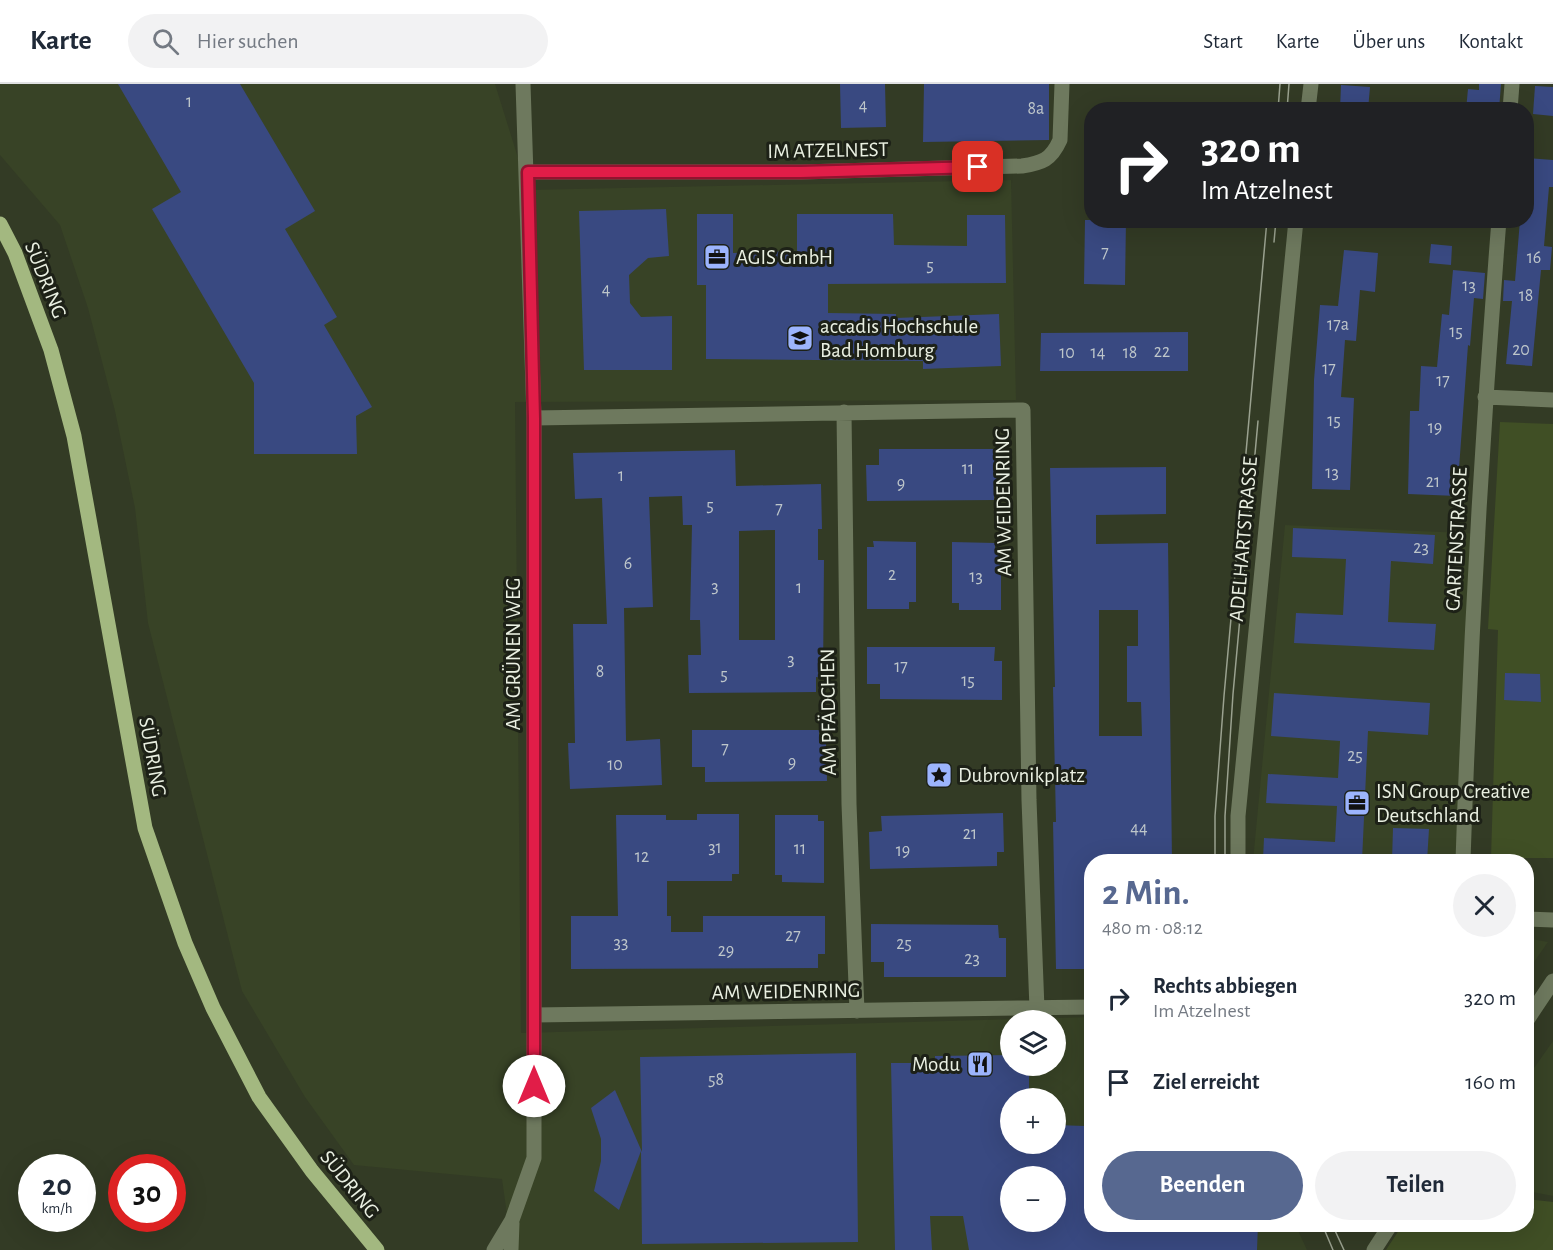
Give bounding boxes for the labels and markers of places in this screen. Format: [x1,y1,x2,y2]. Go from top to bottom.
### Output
pin [952,141,1003,192]
office icon: AGIS GmbH [702,242,732,272]
place label: AGIS GmbH [736,247,833,268]
place label: accadis Hochschule Bad Homburg [820,316,978,361]
school or university icon: accadis Hochschule Bad Homburg [785,323,815,353]
place icon: Dubrovnikplatz [924,760,954,790]
place label: Dubrovnikplatz [958,765,1085,786]
place label: ISN Group Creative Deutschland [1376,781,1530,826]
office icon: ISN Group Creative Deutschland [1342,788,1372,818]
restaurant icon: Modu [965,1049,995,1079]
place label: Modu [912,1054,960,1075]

